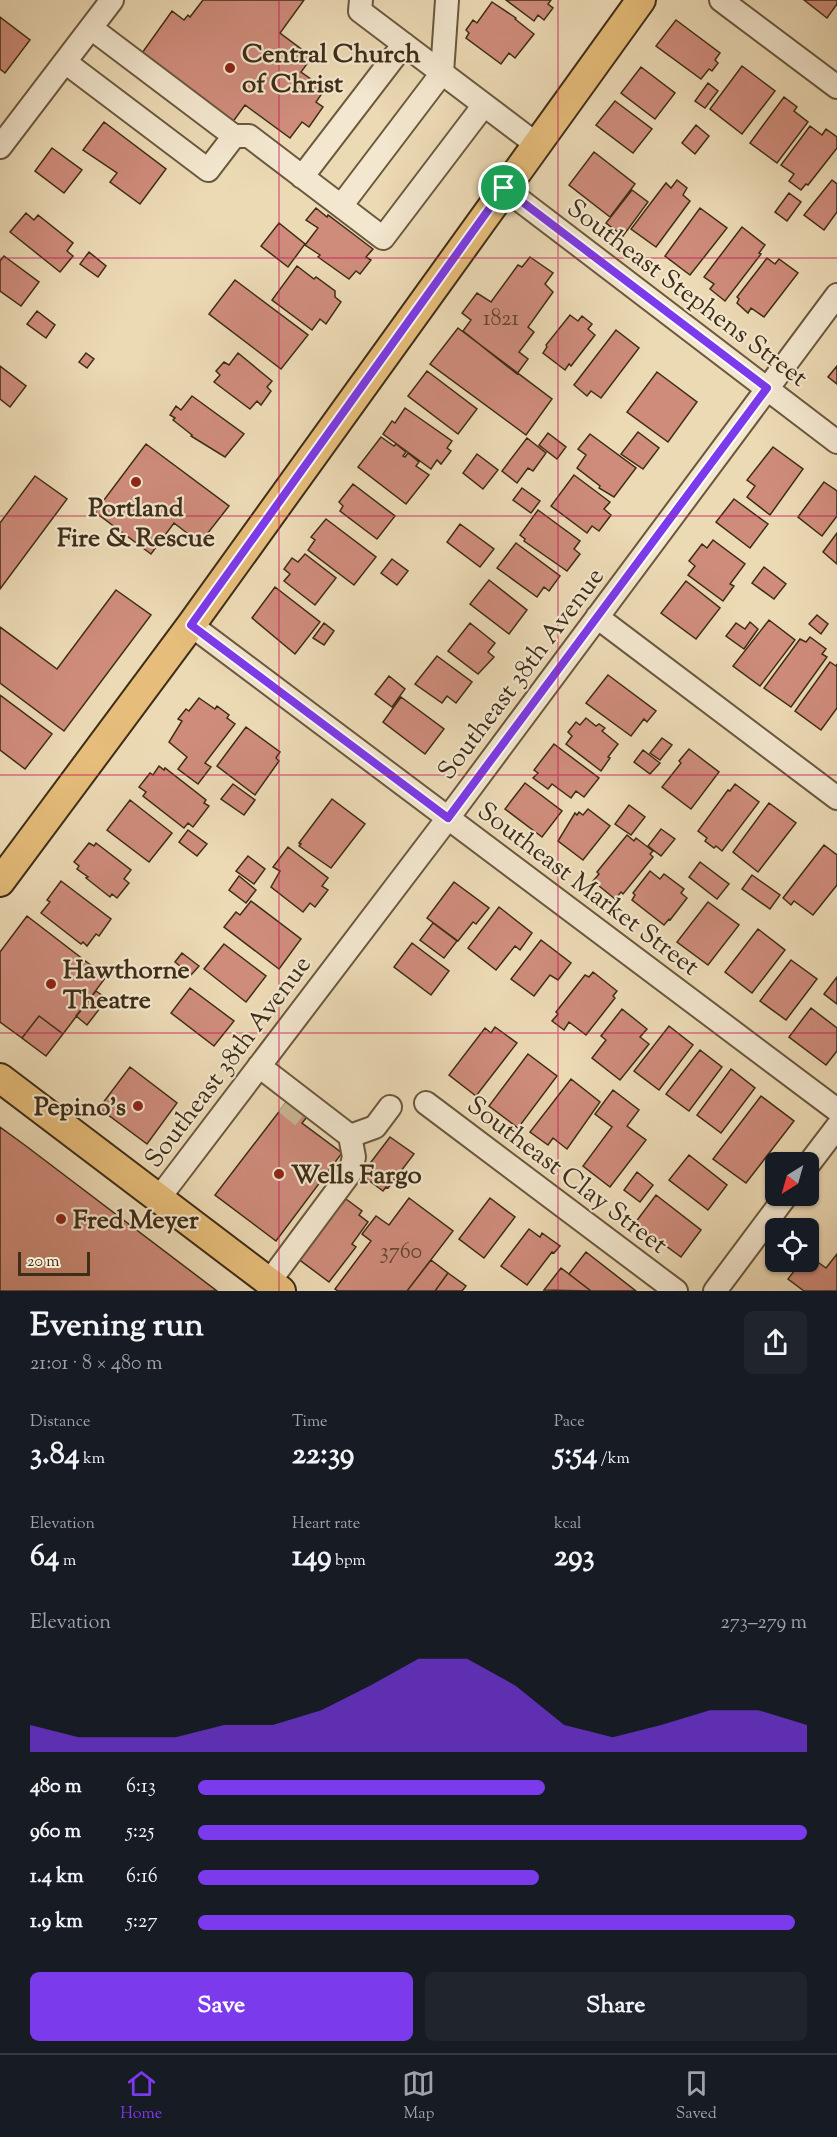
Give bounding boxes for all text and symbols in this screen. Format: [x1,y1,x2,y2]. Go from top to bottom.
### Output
place label: Central Church of Christ [242,37,421,104]
marker: Central Church of Christ [223,61,237,75]
pin [478,162,529,213]
icon: arrive [487,171,520,204]
street label: Southeast Stephens Street [558,191,815,397]
house number: 1821 [483,304,520,336]
marker: Portland Fire & Rescue [129,475,143,489]
place label: Portland Fire & Rescue [57,491,215,558]
street label: Southeast 38th Avenue [430,561,614,788]
street label: Southeast Market Street [469,794,706,986]
street label: Southeast 38th Avenue [137,949,321,1176]
place label: Hawthorne Theatre [63,953,190,1020]
marker: Hawthorne Theatre [44,977,58,991]
street label: Southeast Clay Street [458,1088,675,1264]
place label: Pepino's [34,1090,126,1127]
marker: Pepino's [131,1099,145,1113]
north arrow [765,1152,819,1206]
map controls [765,1152,819,1272]
place label: Wells Fargo [291,1158,422,1195]
marker: Wells Fargo [272,1167,286,1181]
place label: Fred Meyer [73,1203,199,1240]
marker: Fred Meyer [54,1212,68,1226]
button: locate [765,1218,819,1272]
house number: 3760 [380,1237,422,1269]
scale bar [18,1249,90,1276]
text: 20 m [27,1251,60,1274]
text: Evening run [30,1303,204,1351]
button: share [744,1311,807,1374]
text: 21:01 · 8 × 480 m [30,1350,162,1379]
text: Distance [30,1411,90,1434]
text: Time [292,1411,328,1434]
text: Pace [554,1411,585,1434]
text: 3.84 [30,1434,80,1477]
text: 22:39 [292,1434,354,1477]
text: 5:54 [554,1434,597,1477]
text: km [80,1448,105,1471]
text: /km [597,1448,630,1471]
text: Elevation [30,1513,95,1536]
text: Heart rate [292,1513,360,1536]
text: kcal [554,1513,582,1536]
text: 64 [30,1536,59,1579]
text: 149 [292,1536,332,1579]
text: 293 [554,1536,595,1579]
text: m [59,1550,76,1573]
text: bpm [332,1550,366,1573]
text: Elevation [30,1609,111,1638]
text: 273–279 m [720,1609,807,1638]
text: 480 m [30,1773,81,1802]
text: 6:13 [126,1773,156,1802]
text: 960 m [30,1818,81,1847]
text: 5:25 [126,1818,154,1847]
text: 1.4 km [30,1863,84,1892]
text: 6:16 [126,1863,158,1892]
text: 1.9 km [30,1908,83,1937]
text: 5:27 [126,1908,157,1937]
button: Save [30,1972,413,2041]
button: Share [425,1972,807,2041]
tab: Home [120,2067,162,2126]
tab: Map [402,2067,435,2126]
tab: Saved [676,2067,717,2126]

